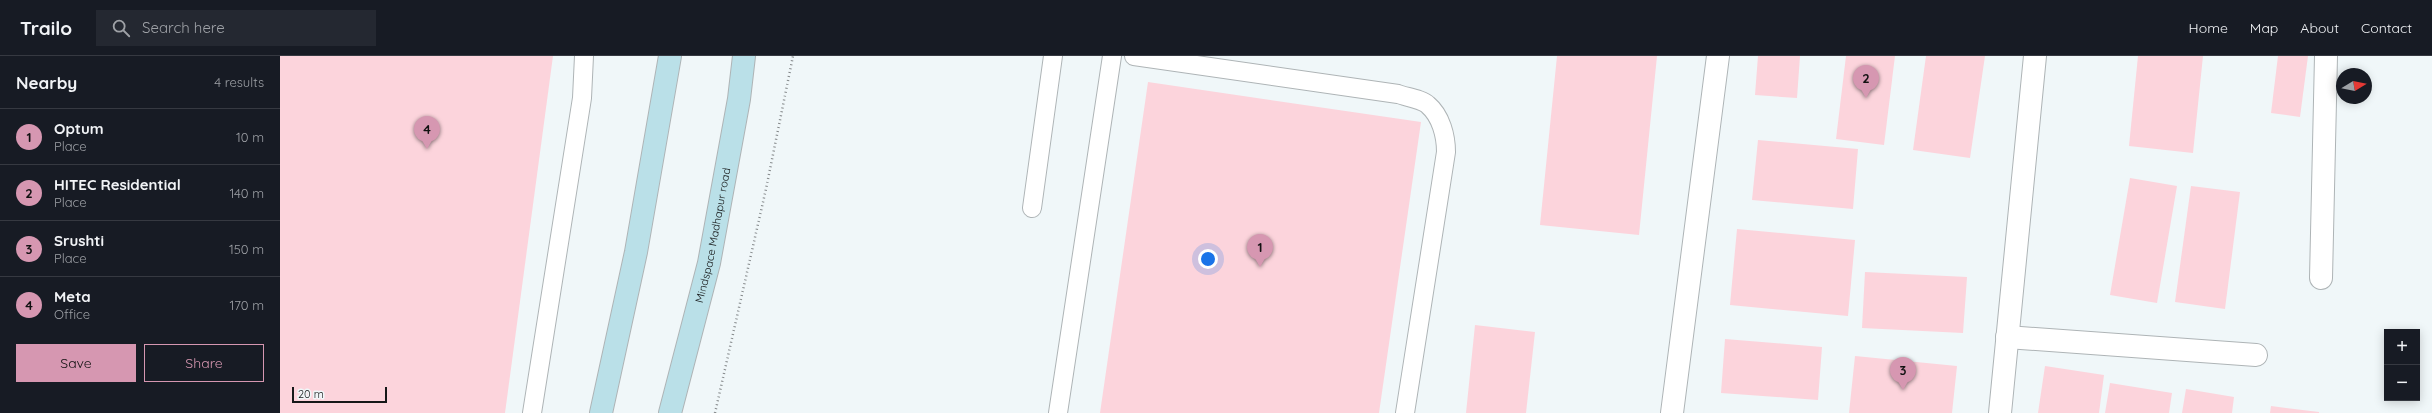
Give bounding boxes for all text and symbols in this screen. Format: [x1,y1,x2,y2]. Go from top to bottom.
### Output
search box [96,10,376,46]
text: Trailo [20,16,72,40]
icon: search [110,17,132,39]
text: Search here [142,18,225,37]
text: Home [2189,19,2228,37]
text: Map [2250,19,2278,37]
text: About [2300,19,2339,37]
text: Contact [2361,19,2412,37]
pin: 2 [1853,65,1879,98]
north arrow [2336,68,2372,104]
text: Nearby [16,72,77,93]
text: 4 results [214,74,264,90]
pin: 4 [414,116,440,149]
text: Optum [54,119,104,138]
text: 1 [26,129,32,145]
text: 10 m [236,129,264,145]
text: Place [54,138,87,154]
street label: Mindspace Madhapur road [692,167,733,304]
text: HITEC Residential [54,175,181,194]
text: 2 [25,185,33,201]
text: 140 m [229,185,264,201]
text: Place [54,194,87,210]
text: Srushti [54,231,104,250]
pin: 1 [1247,234,1273,267]
text: 3 [26,241,32,257]
text: 150 m [229,241,264,257]
your location [1198,249,1218,269]
text: Place [54,250,87,266]
text: Meta [54,287,91,306]
text: 4 [25,297,33,313]
text: 170 m [229,297,264,313]
text: Office [54,306,90,322]
map controls [2384,329,2420,401]
button: + [2384,329,2420,365]
button: Save [16,344,136,382]
button: Share [144,344,264,382]
pin: 3 [1890,357,1916,390]
button: − [2384,365,2420,401]
scale bar [292,385,387,404]
text: 20 m [298,387,324,401]

